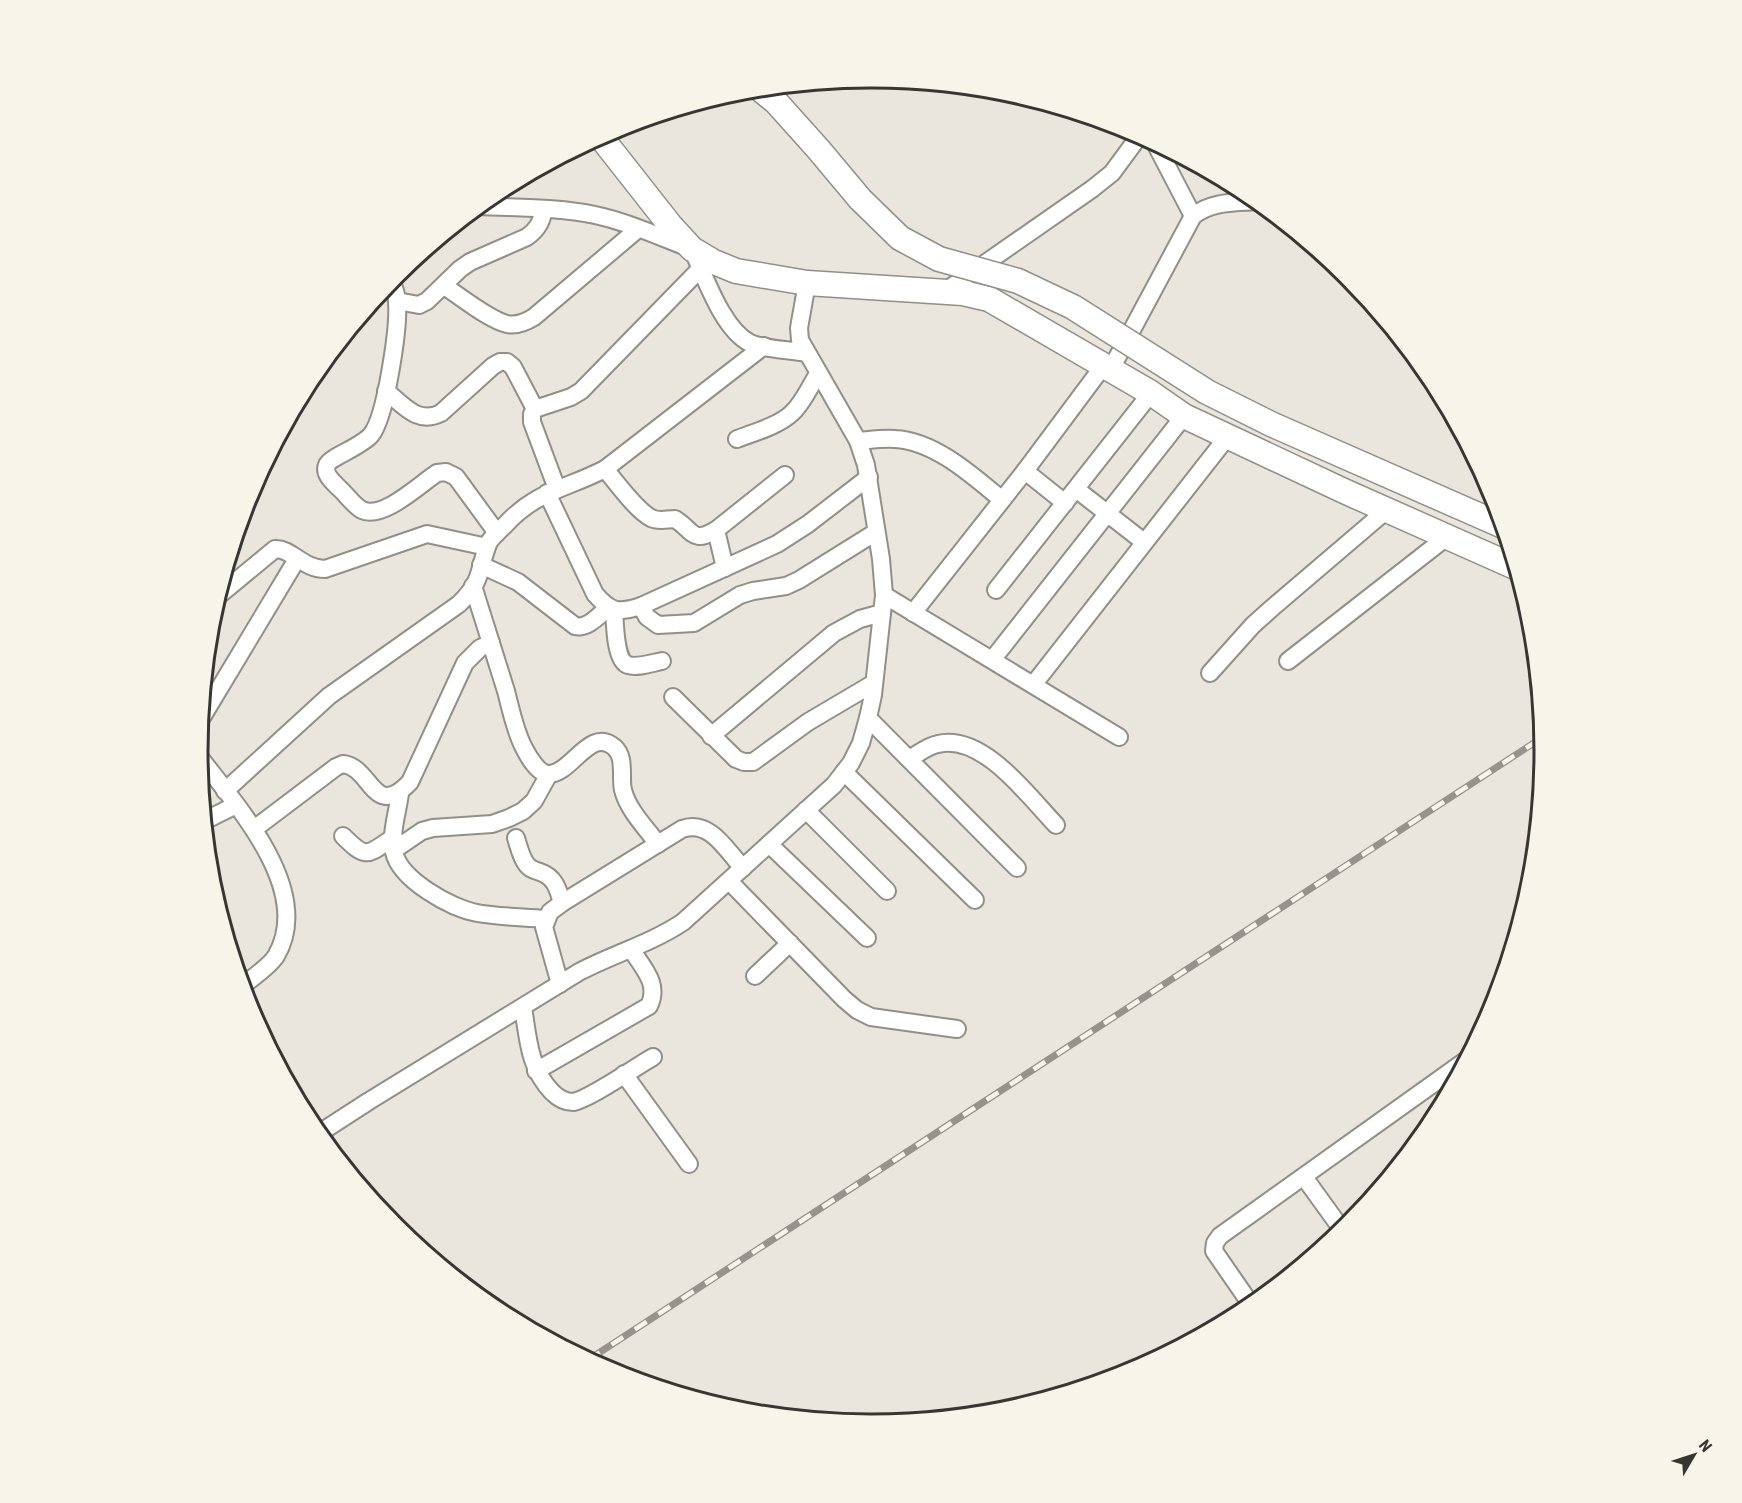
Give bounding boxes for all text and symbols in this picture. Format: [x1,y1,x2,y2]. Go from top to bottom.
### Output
north arrow [1664,1425,1724,1485]
text: N [1695,1436,1716,1456]

